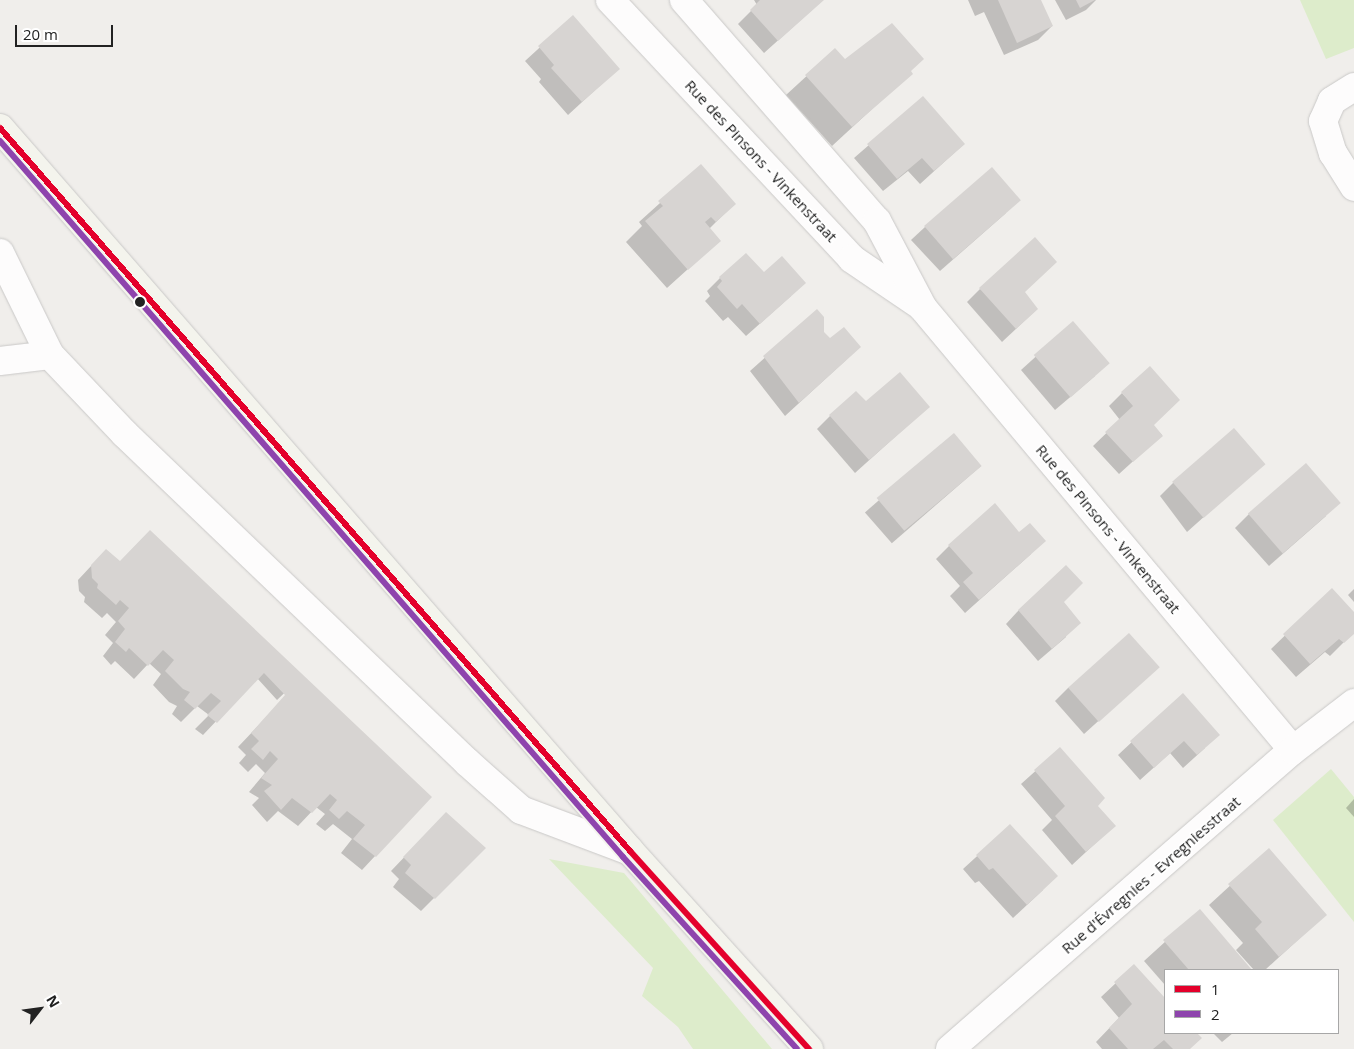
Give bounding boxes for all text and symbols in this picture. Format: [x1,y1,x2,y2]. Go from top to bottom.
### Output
scale bar [18,15,115,47]
text: 20 m [23,24,58,44]
street label: Rue des Pinsons - Vinkenstraat [681,76,841,246]
unlabelled marker [135,297,145,307]
street label: Rue des Pinsons - Vinkenstraat [1032,441,1184,617]
street label: Rue d'Évregnies - Evregniesstraat [1058,793,1244,957]
legend [1164,969,1339,1034]
text: 1 [1211,979,1220,999]
north arrow [15,984,65,1034]
text: N [42,992,64,1011]
text: 2 [1211,1004,1220,1024]

